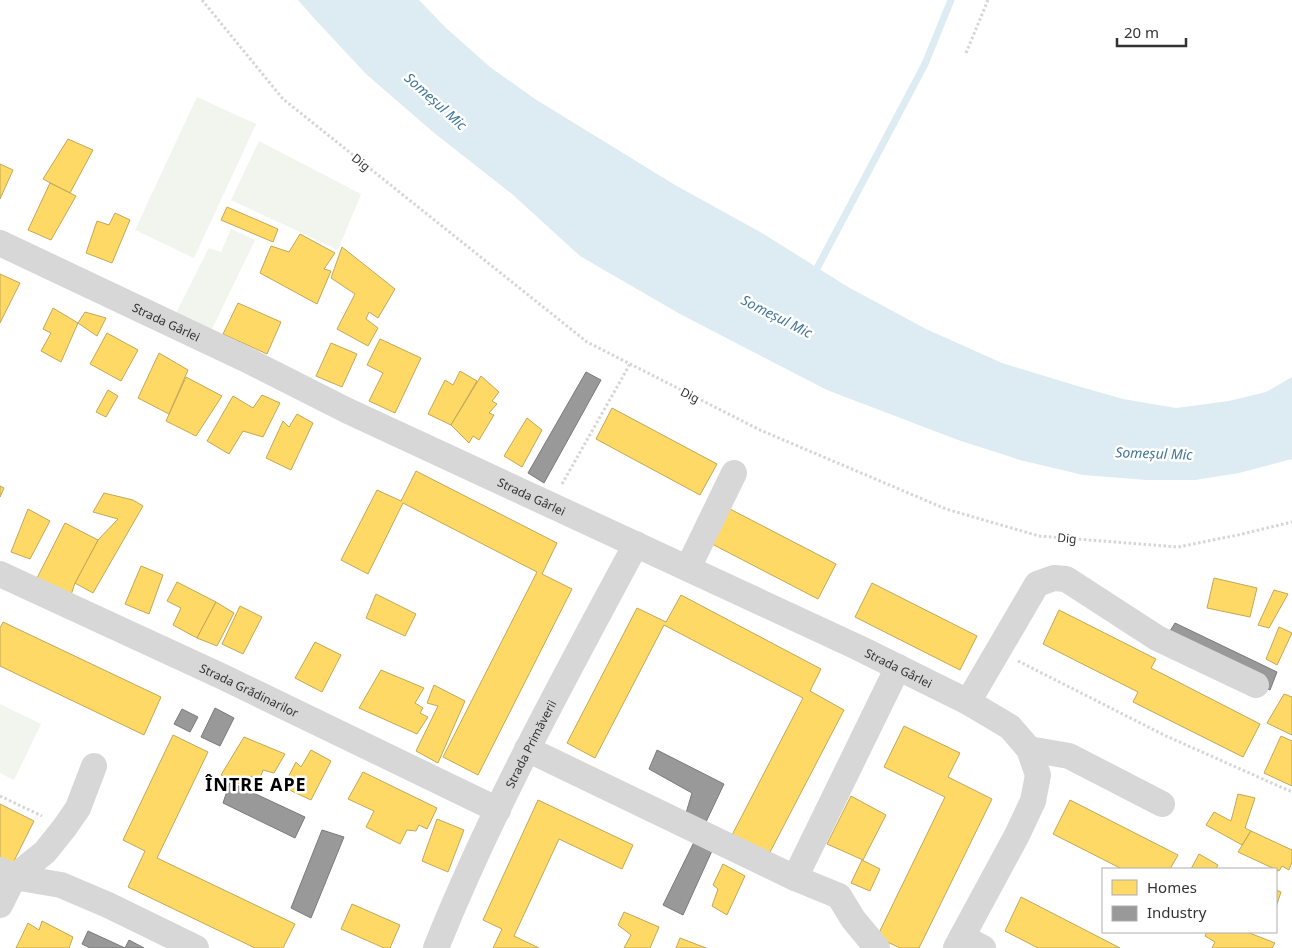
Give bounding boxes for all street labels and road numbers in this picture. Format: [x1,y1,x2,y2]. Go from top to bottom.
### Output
street label: Dig [348,149,374,175]
street label: Strada Gârlei [130,298,203,345]
street label: Dig [678,383,702,407]
street label: Strada Gârlei [495,473,568,519]
street label: Dig [1057,529,1077,547]
street label: Strada Gârlei [862,644,935,691]
street label: Strada Grădinarilor [197,659,302,721]
street label: Strada Primăverii [501,697,560,791]

